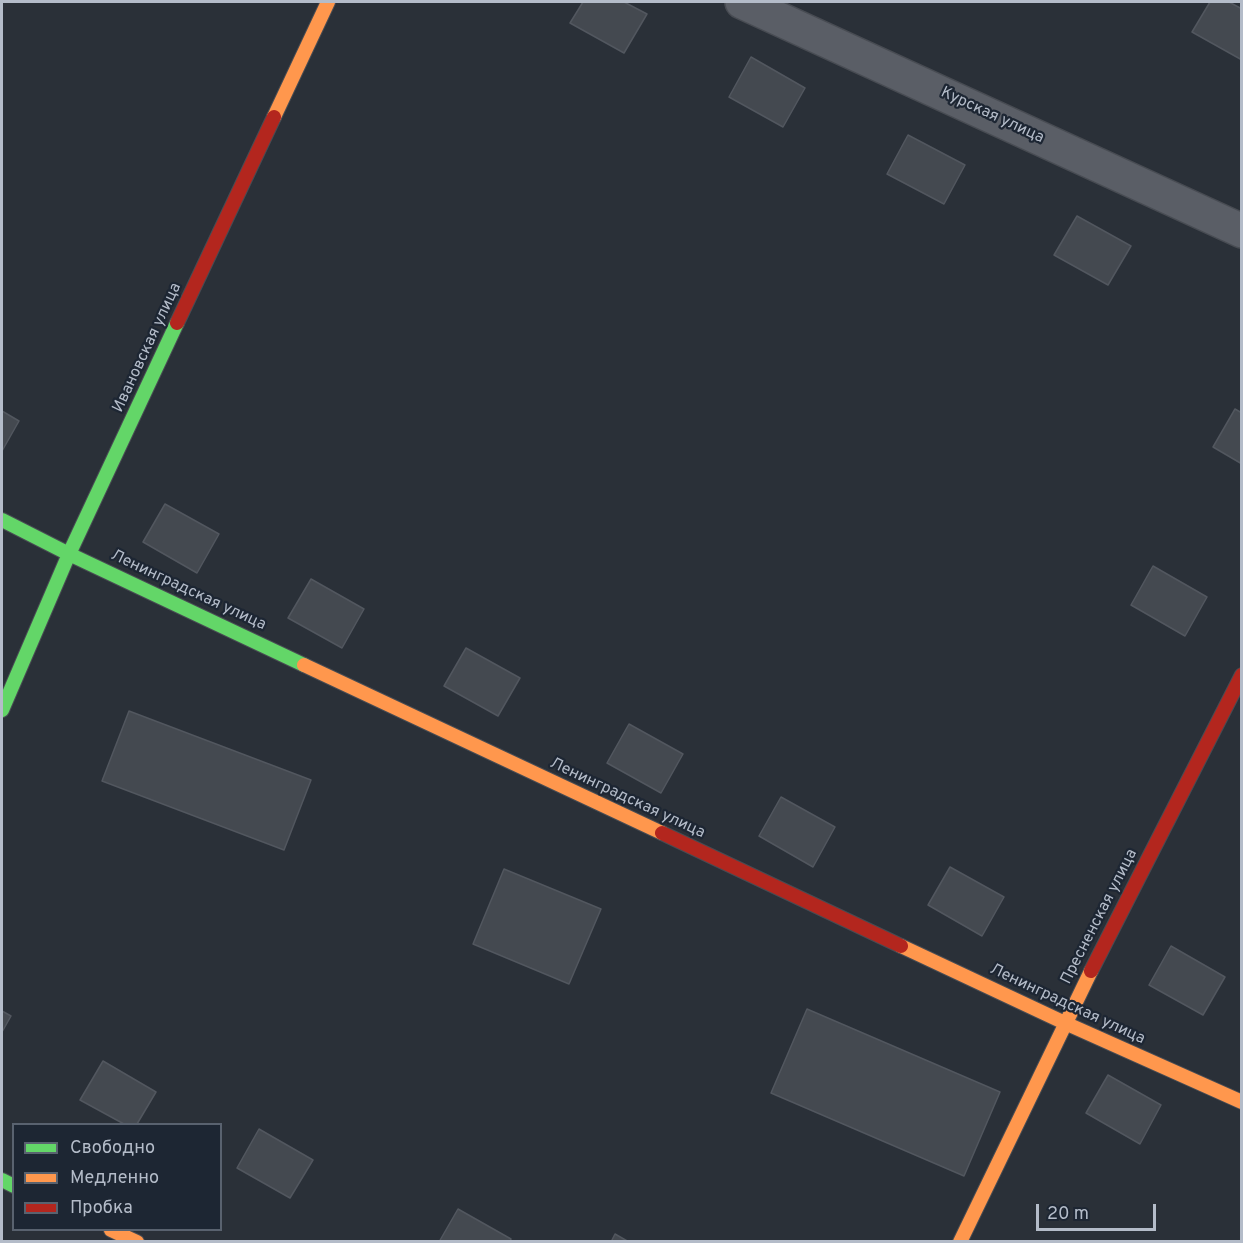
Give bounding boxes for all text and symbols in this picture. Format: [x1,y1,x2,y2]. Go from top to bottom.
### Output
street label: Курская улица [937,84,1047,148]
street label: Ивановская улица [110,280,186,416]
street label: Ленинградская улица [107,547,269,635]
street label: Ленинградская улица [546,755,708,843]
street label: Пресненская улица [1058,846,1142,988]
street label: Ленинградская улица [986,961,1148,1049]
legend [12,1123,222,1231]
text: Свободно [70,1137,155,1160]
text: Медленно [70,1167,159,1190]
scale bar [1039,1192,1159,1230]
text: Пробка [70,1197,133,1220]
text: 20 m [1047,1203,1089,1226]

